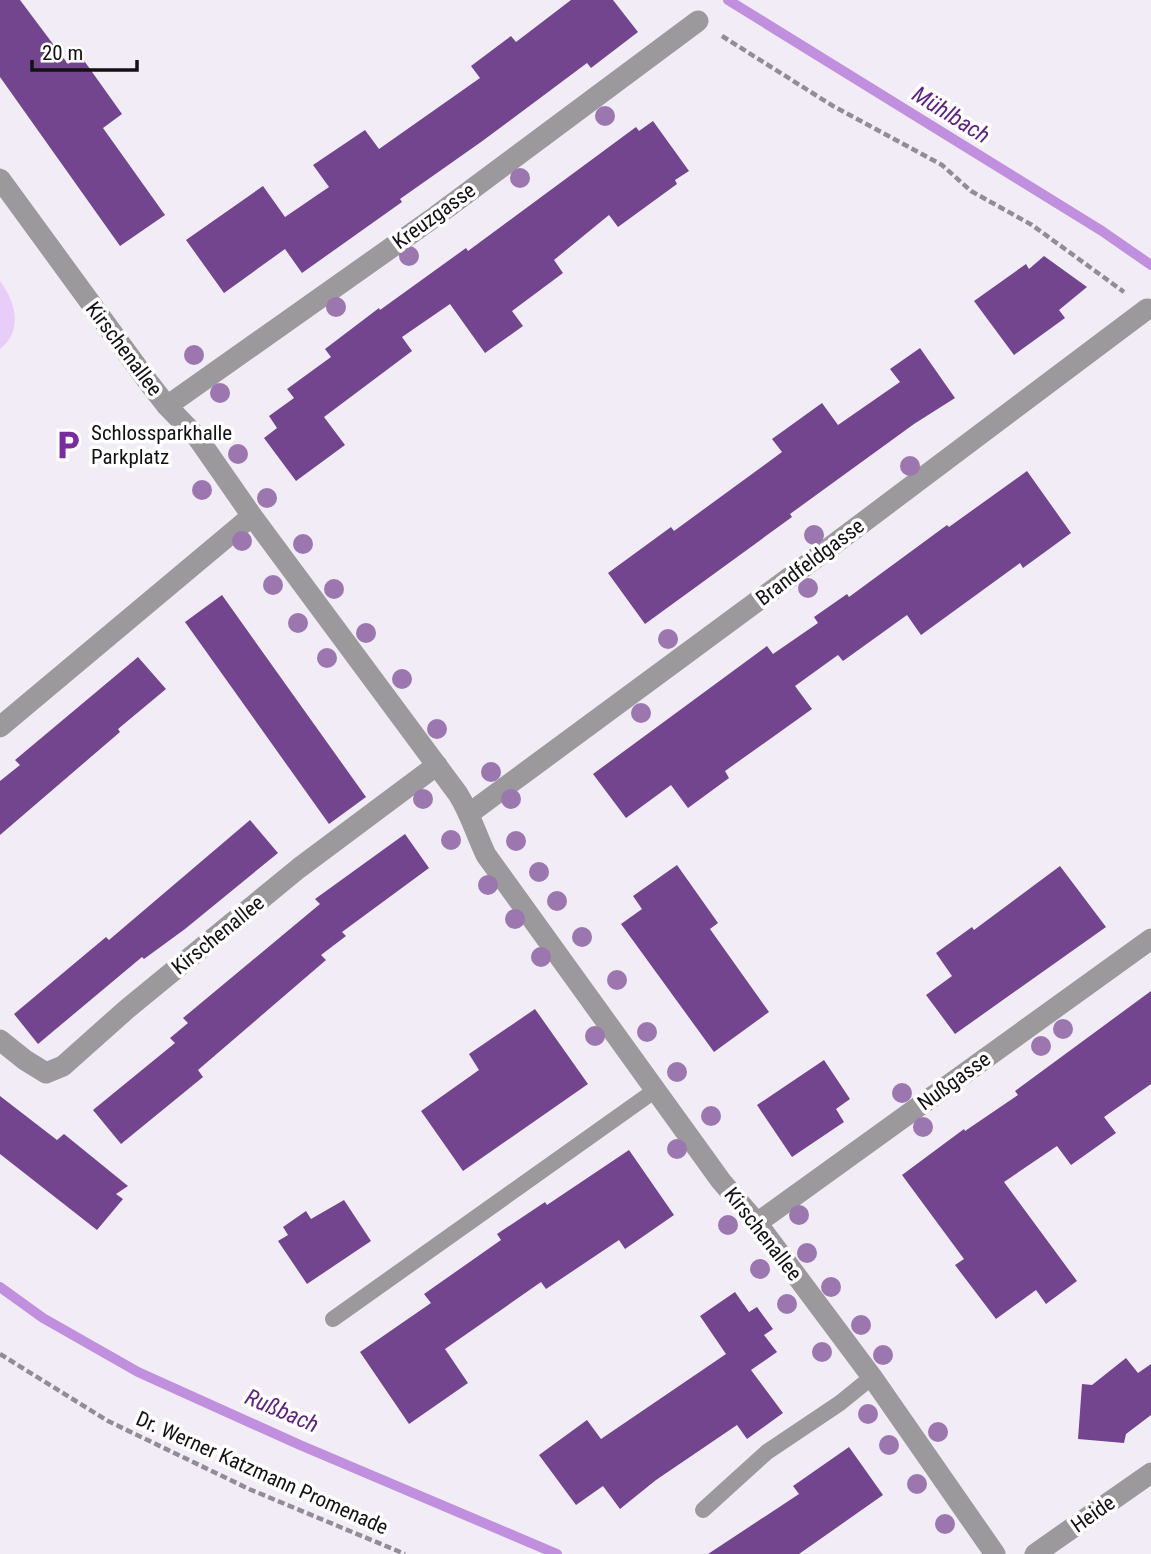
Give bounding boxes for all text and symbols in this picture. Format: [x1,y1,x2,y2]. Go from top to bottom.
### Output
scale bar [32,28,136,72]
text: 20 m [42,41,83,65]
water label: Mühlbach [907,81,995,149]
street label: Kreuzgasse [388,178,480,254]
street label: Kirschenallee [81,297,167,401]
place label: Schlossparkhalle Parkplatz [91,421,232,469]
parking icon: Schlossparkhalle Parkplatz [51,428,85,462]
street label: Brandfeldgasse [751,514,869,610]
street label: Kirschenallee [167,890,269,979]
street label: Nußgasse [913,1047,995,1115]
street label: Kirschenallee [719,1183,807,1285]
water label: Rußbach [241,1384,323,1438]
street label: Dr. Werner Katzmann Promenade [132,1406,392,1540]
street label: Heide [1066,1490,1120,1538]

